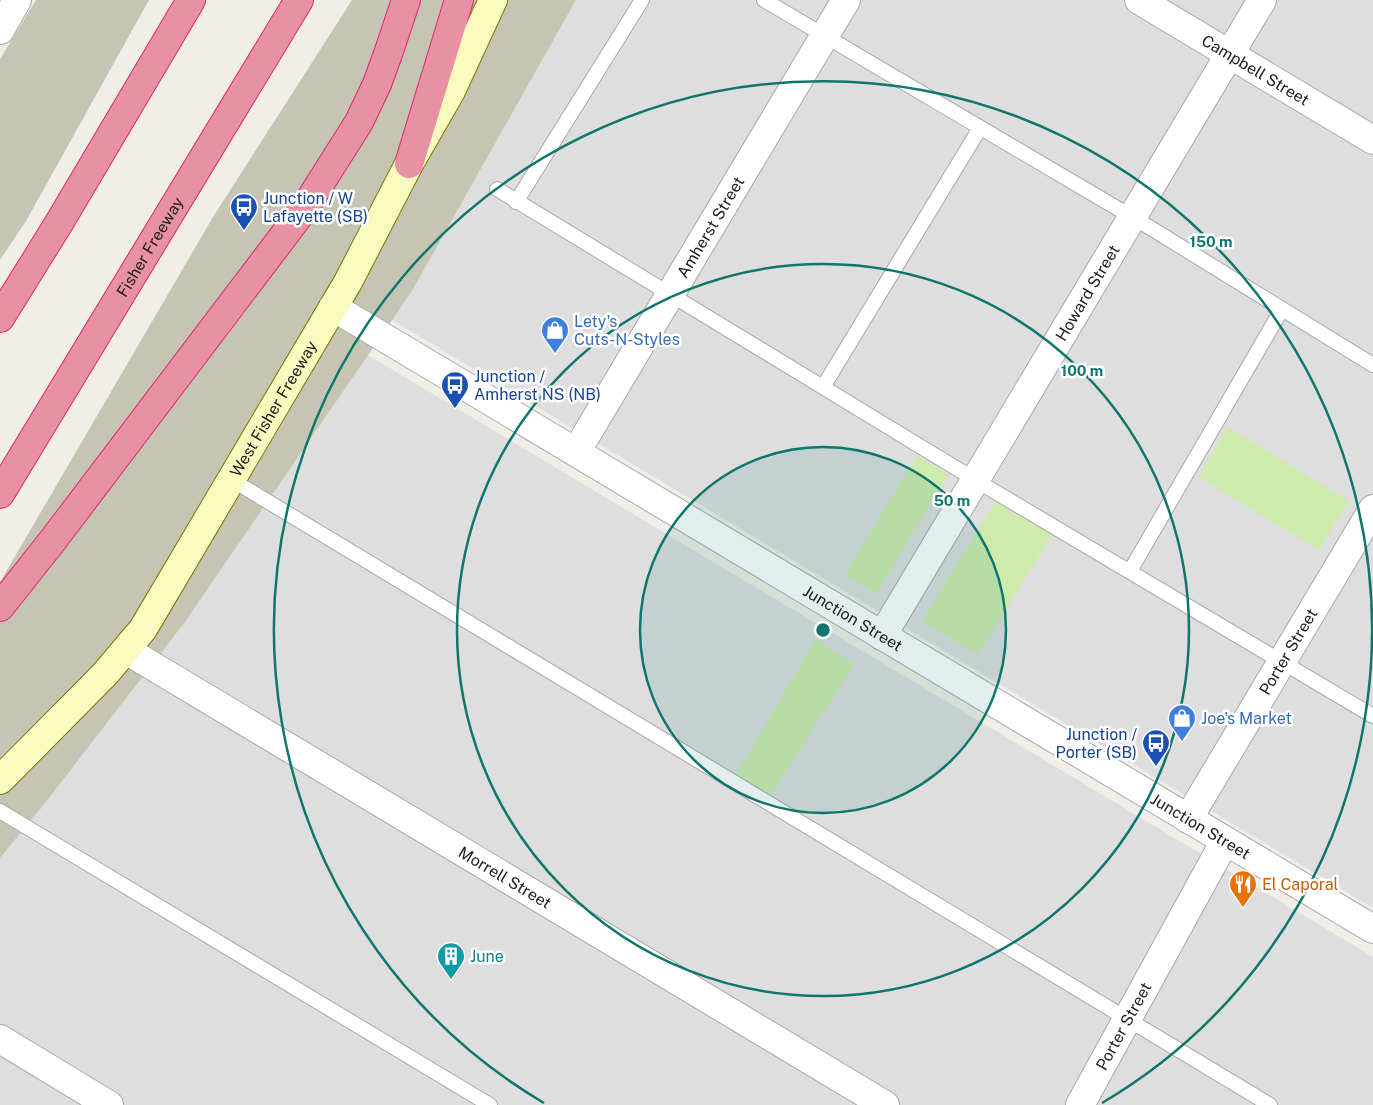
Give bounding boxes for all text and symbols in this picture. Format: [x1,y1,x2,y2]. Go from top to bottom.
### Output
street label: Campbell Street [1199,30,1313,109]
street label: Amherst Street [673,173,748,281]
place label: Junction / W Lafayette (SB) [263,189,368,226]
bus stop icon: Junction / W Lafayette (SB) [229,192,259,231]
street label: Fisher Freeway [112,193,187,300]
text: 150 m [1189,233,1233,250]
street label: Howard Street [1051,241,1123,344]
place label: Lety's Cuts-N-Styles [574,312,680,349]
shop icon: Lety's Cuts-N-Styles [540,315,570,354]
street label: West Fisher Freeway [226,337,321,480]
text: 100 m [1061,362,1103,379]
place label: Junction / Amherst NS (NB) [474,367,601,404]
bus stop icon: Junction / Amherst NS (NB) [440,370,470,409]
text: 50 m [934,492,970,509]
street label: Junction Street [800,581,906,655]
street label: Porter Street [1255,605,1321,698]
centre of rings [814,621,832,639]
shop icon: Joe's Market [1167,703,1197,742]
place label: Joe's Market [1201,709,1292,728]
place label: Junction / Porter (SB) [1056,725,1137,762]
bus stop icon: Junction / Porter (SB) [1141,728,1171,767]
street label: Junction Street [1148,789,1254,863]
street label: Morrell Street [455,842,555,912]
restaurant icon: El Caporal [1228,869,1258,908]
place label: El Caporal [1262,875,1339,894]
building icon: June [436,941,466,980]
place label: June [470,947,504,966]
street label: Porter Street [1092,979,1155,1073]

